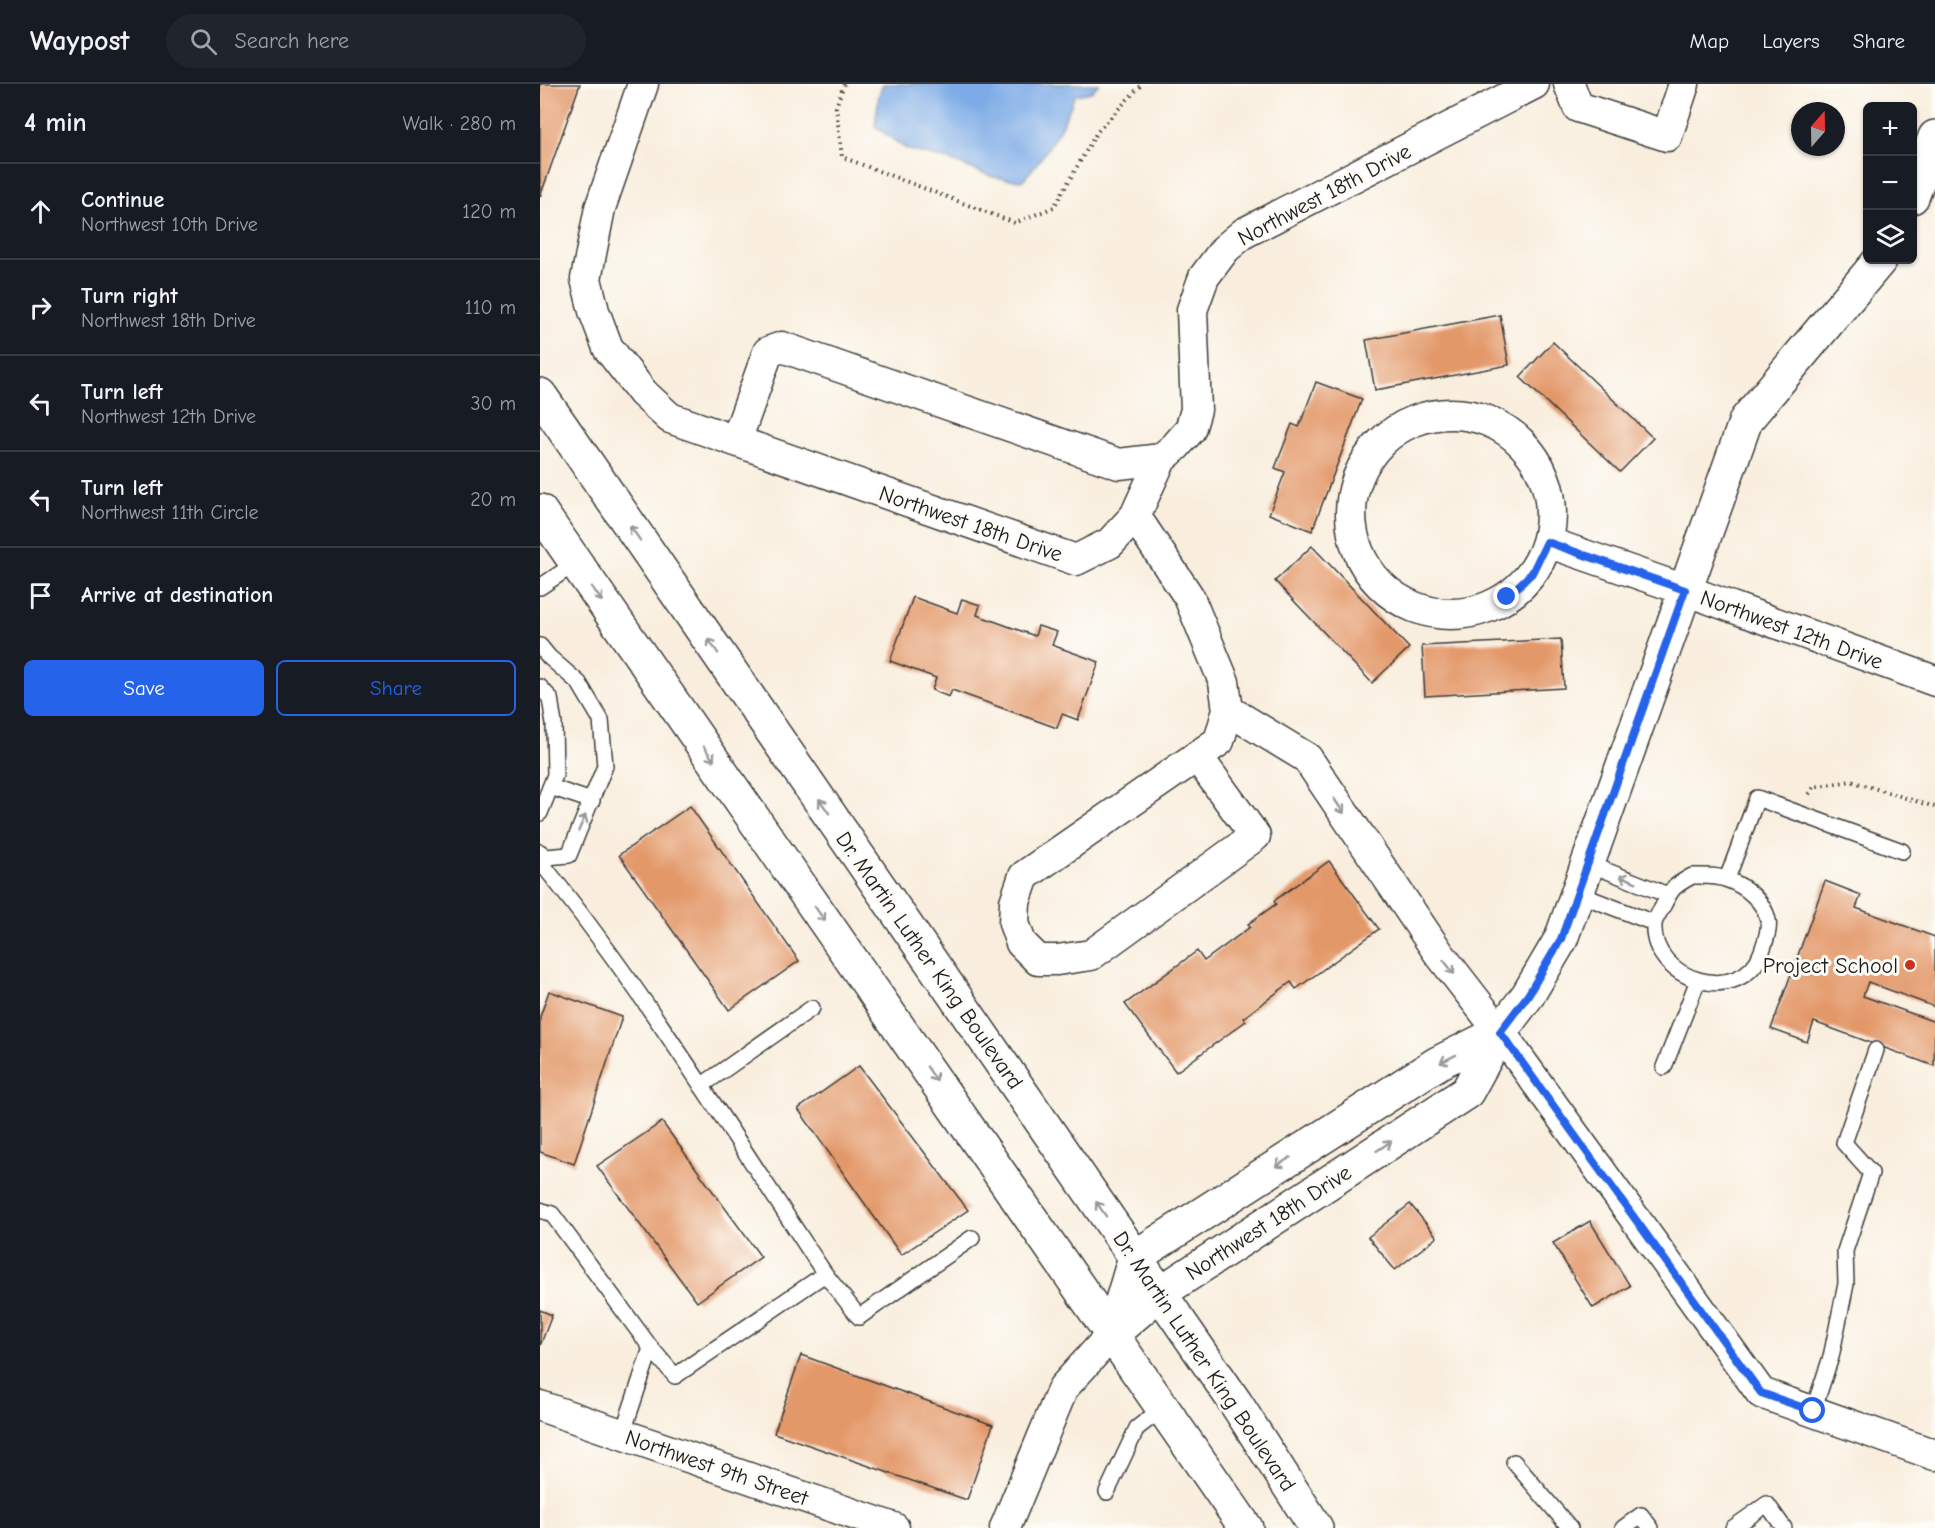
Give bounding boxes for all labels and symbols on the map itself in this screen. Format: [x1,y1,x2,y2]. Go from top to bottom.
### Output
north arrow [1791,102,1845,156]
street label: Northwest 18th Drive [1233,138,1415,252]
street label: Northwest 18th Drive [876,480,1066,568]
one-way arrow [629,525,641,542]
route end [1493,583,1519,609]
one-way arrow [591,585,603,601]
street label: Northwest 12th Drive [1697,585,1887,675]
one-way arrow [707,638,719,654]
one-way arrow [703,745,715,761]
one-way arrow [1333,797,1345,814]
one-way arrow [817,798,830,815]
one-way arrow [577,814,589,832]
street label: Dr. Martin Luther King Boulevard [830,827,1028,1094]
one-way arrow [1619,873,1637,884]
one-way arrow [814,905,826,921]
place label: Project School [1763,953,1898,979]
marker: Project School [1903,958,1917,972]
one-way arrow [1443,959,1456,975]
one-way arrow [1439,1053,1457,1065]
one-way arrow [926,1065,938,1082]
one-way arrow [1376,1140,1393,1153]
one-way arrow [1274,1156,1291,1169]
street label: Northwest 18th Drive [1181,1160,1356,1286]
one-way arrow [1095,1201,1107,1217]
street label: Dr. Martin Luther King Boulevard [1107,1227,1301,1497]
route start [1799,1397,1825,1423]
street label: Northwest 9th Street [622,1424,812,1512]

